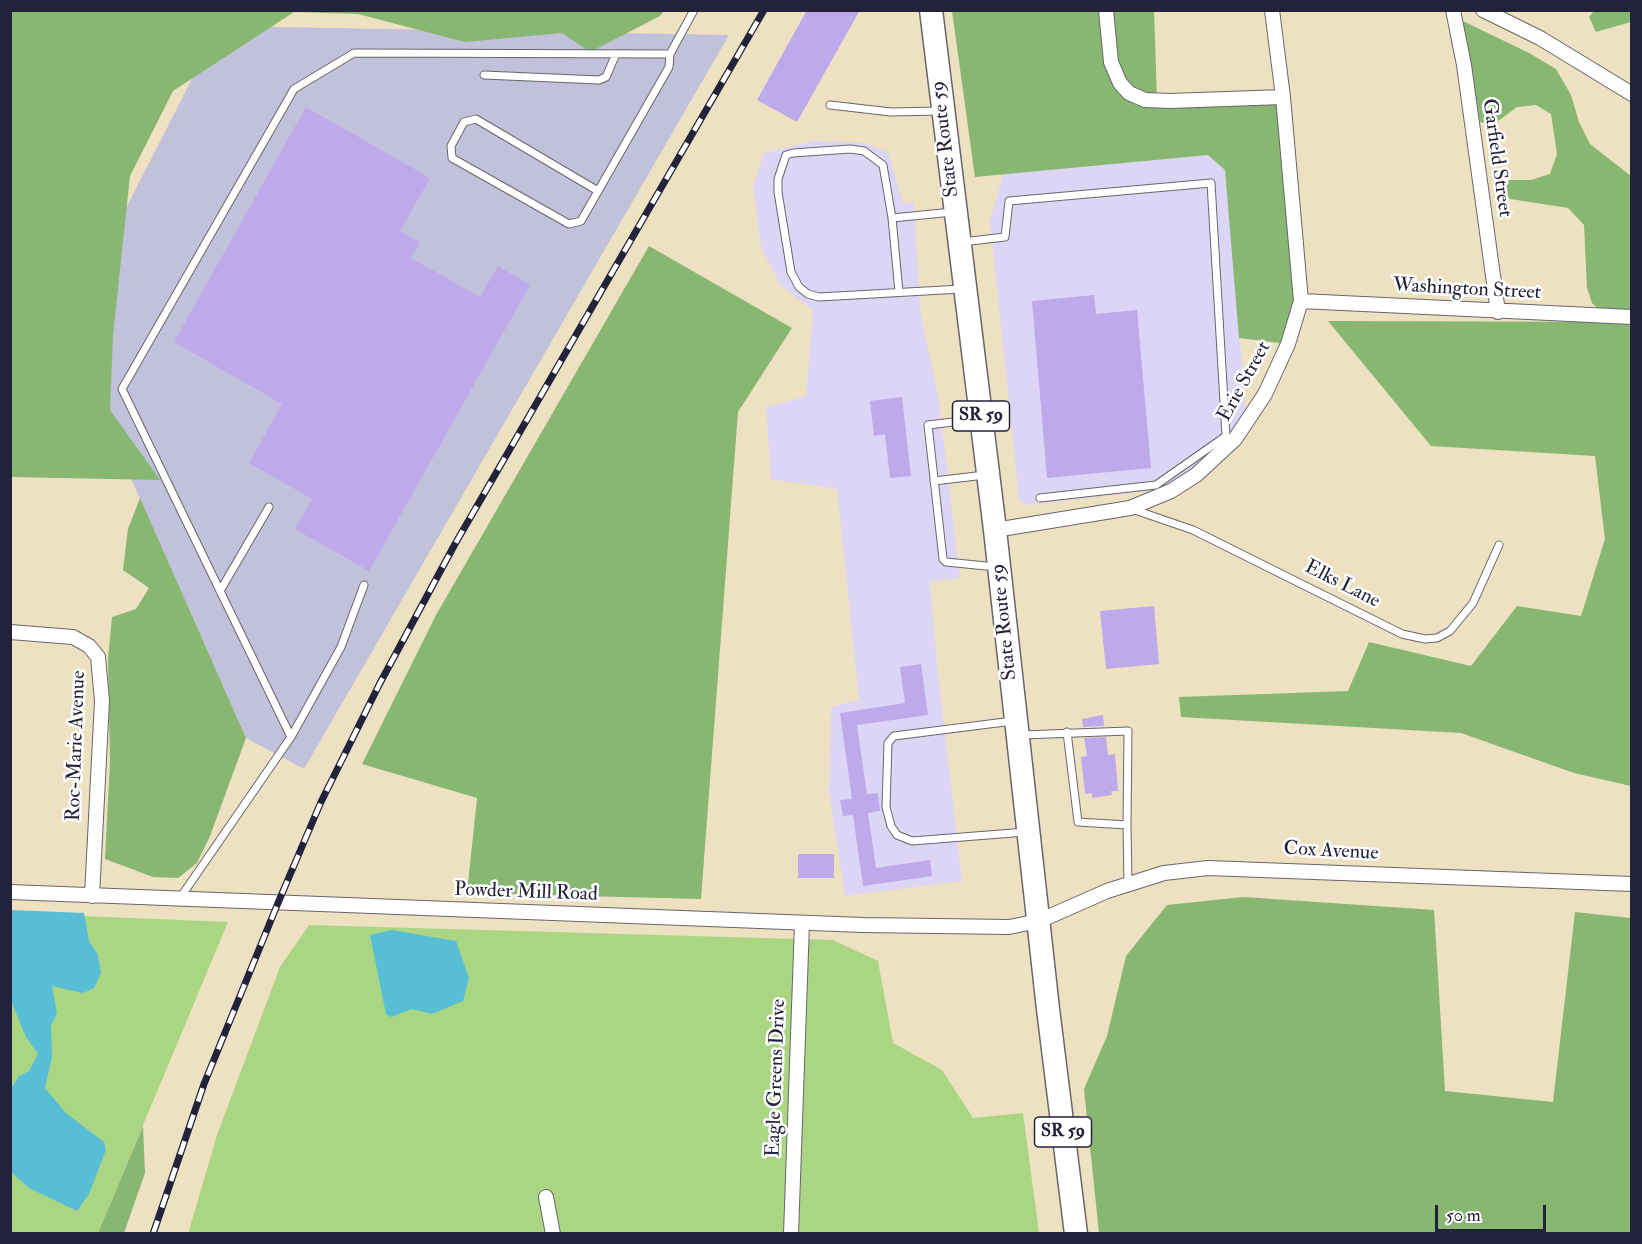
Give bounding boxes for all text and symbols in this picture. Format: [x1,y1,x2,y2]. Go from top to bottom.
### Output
street label: State Route 59 [927,79,965,199]
street label: Garfield Street [1476,97,1516,219]
street label: Washington Street [1392,274,1542,306]
street label: Erie Street [1213,338,1277,426]
road number: SR 59 [952,401,1010,431]
street label: Elks Lane [1300,556,1384,614]
street label: State Route 59 [987,563,1023,681]
street label: Roc-Marie Avenue [62,670,92,822]
street label: Cox Avenue [1283,838,1379,866]
street label: Powder Mill Road [454,879,598,907]
street label: Eagle Greens Drive [762,999,792,1157]
road number: SR 59 [1034,1117,1092,1147]
scale bar [1438,1193,1549,1231]
text: 50 m [1446,1204,1481,1227]

